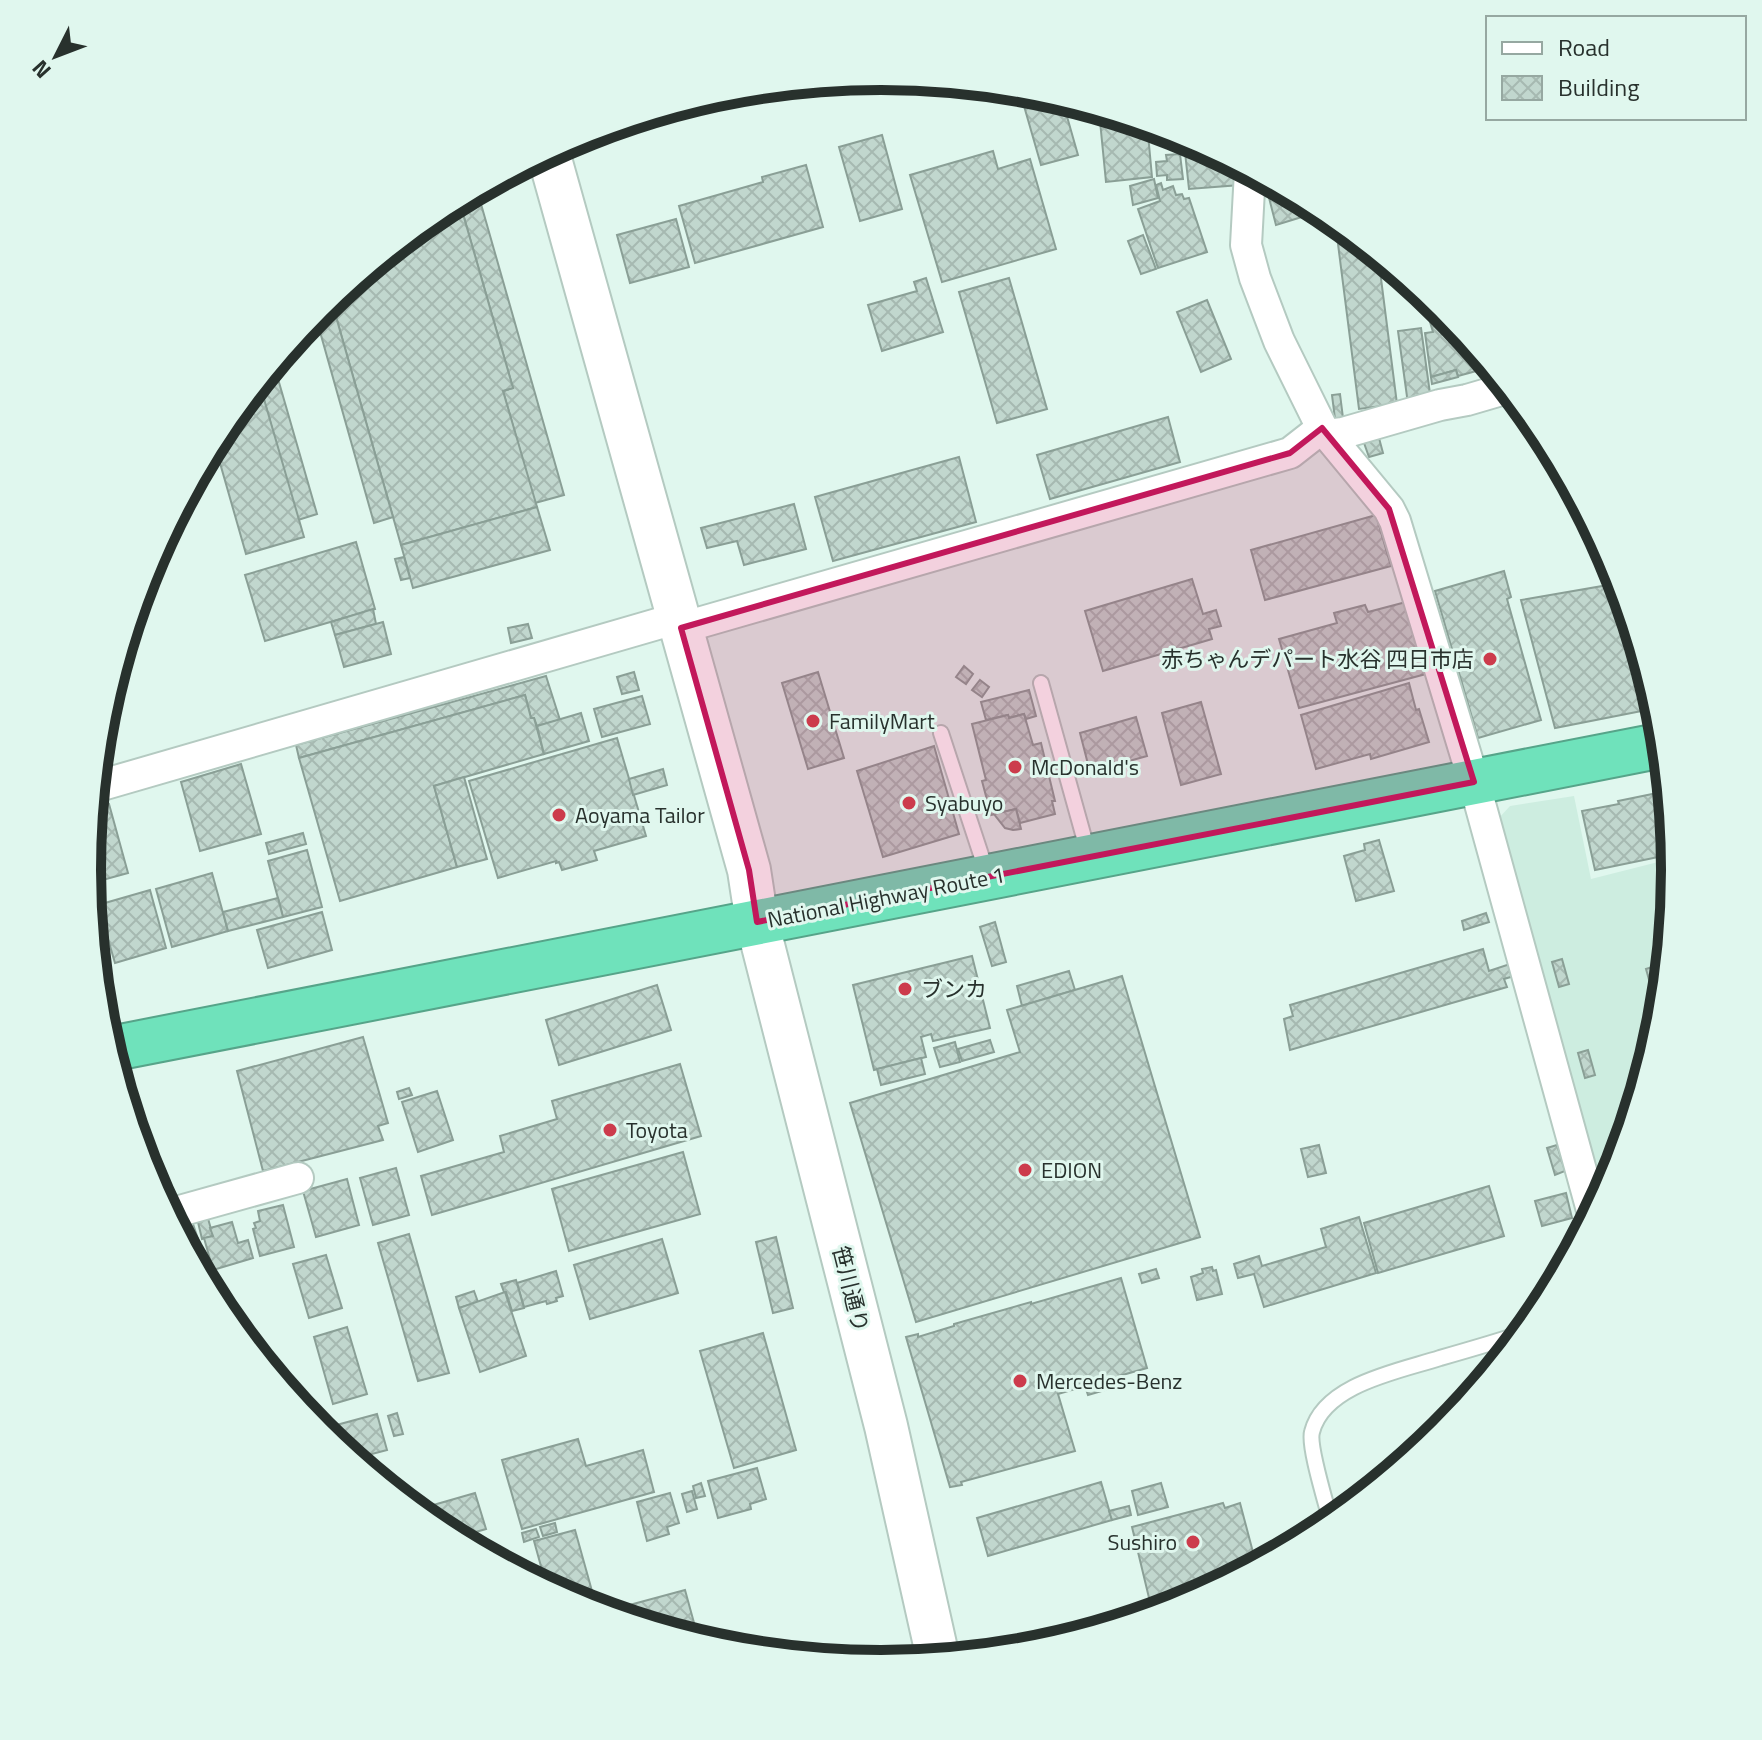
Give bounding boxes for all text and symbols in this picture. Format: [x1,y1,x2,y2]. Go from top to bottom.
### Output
north arrow [16,16,96,96]
legend [1486,16,1746,120]
text: Road [1558,29,1610,65]
text: N [23,52,59,86]
text: Building [1558,69,1640,105]
place label: 赤ちゃんデパート水谷 四日市店 [1161,642,1474,676]
marker: 赤ちゃんデパート水谷 四日市店 [1481,650,1499,668]
place label: FamilyMart [829,704,935,738]
marker: FamilyMart [804,712,822,730]
place label: McDonald's [1031,750,1139,784]
marker: McDonald's [1006,758,1024,776]
place label: Syabuyo [925,786,1003,820]
marker: Syabuyo [900,794,918,812]
place label: Aoyama Tailor [575,798,705,832]
marker: Aoyama Tailor [550,806,568,824]
street label: National Highway Route 1 [764,857,1008,937]
place label: ブンカ [921,972,987,1006]
marker: ブンカ [896,980,914,998]
place label: Toyota [626,1113,688,1147]
marker: Toyota [601,1121,619,1139]
place label: EDION [1041,1153,1102,1187]
marker: EDION [1016,1161,1034,1179]
street label: 笹川通り [824,1242,878,1336]
place label: Mercedes-Benz [1036,1364,1182,1398]
marker: Mercedes-Benz [1011,1372,1029,1390]
place label: Sushiro [1108,1525,1177,1559]
marker: Sushiro [1184,1533,1202,1551]

